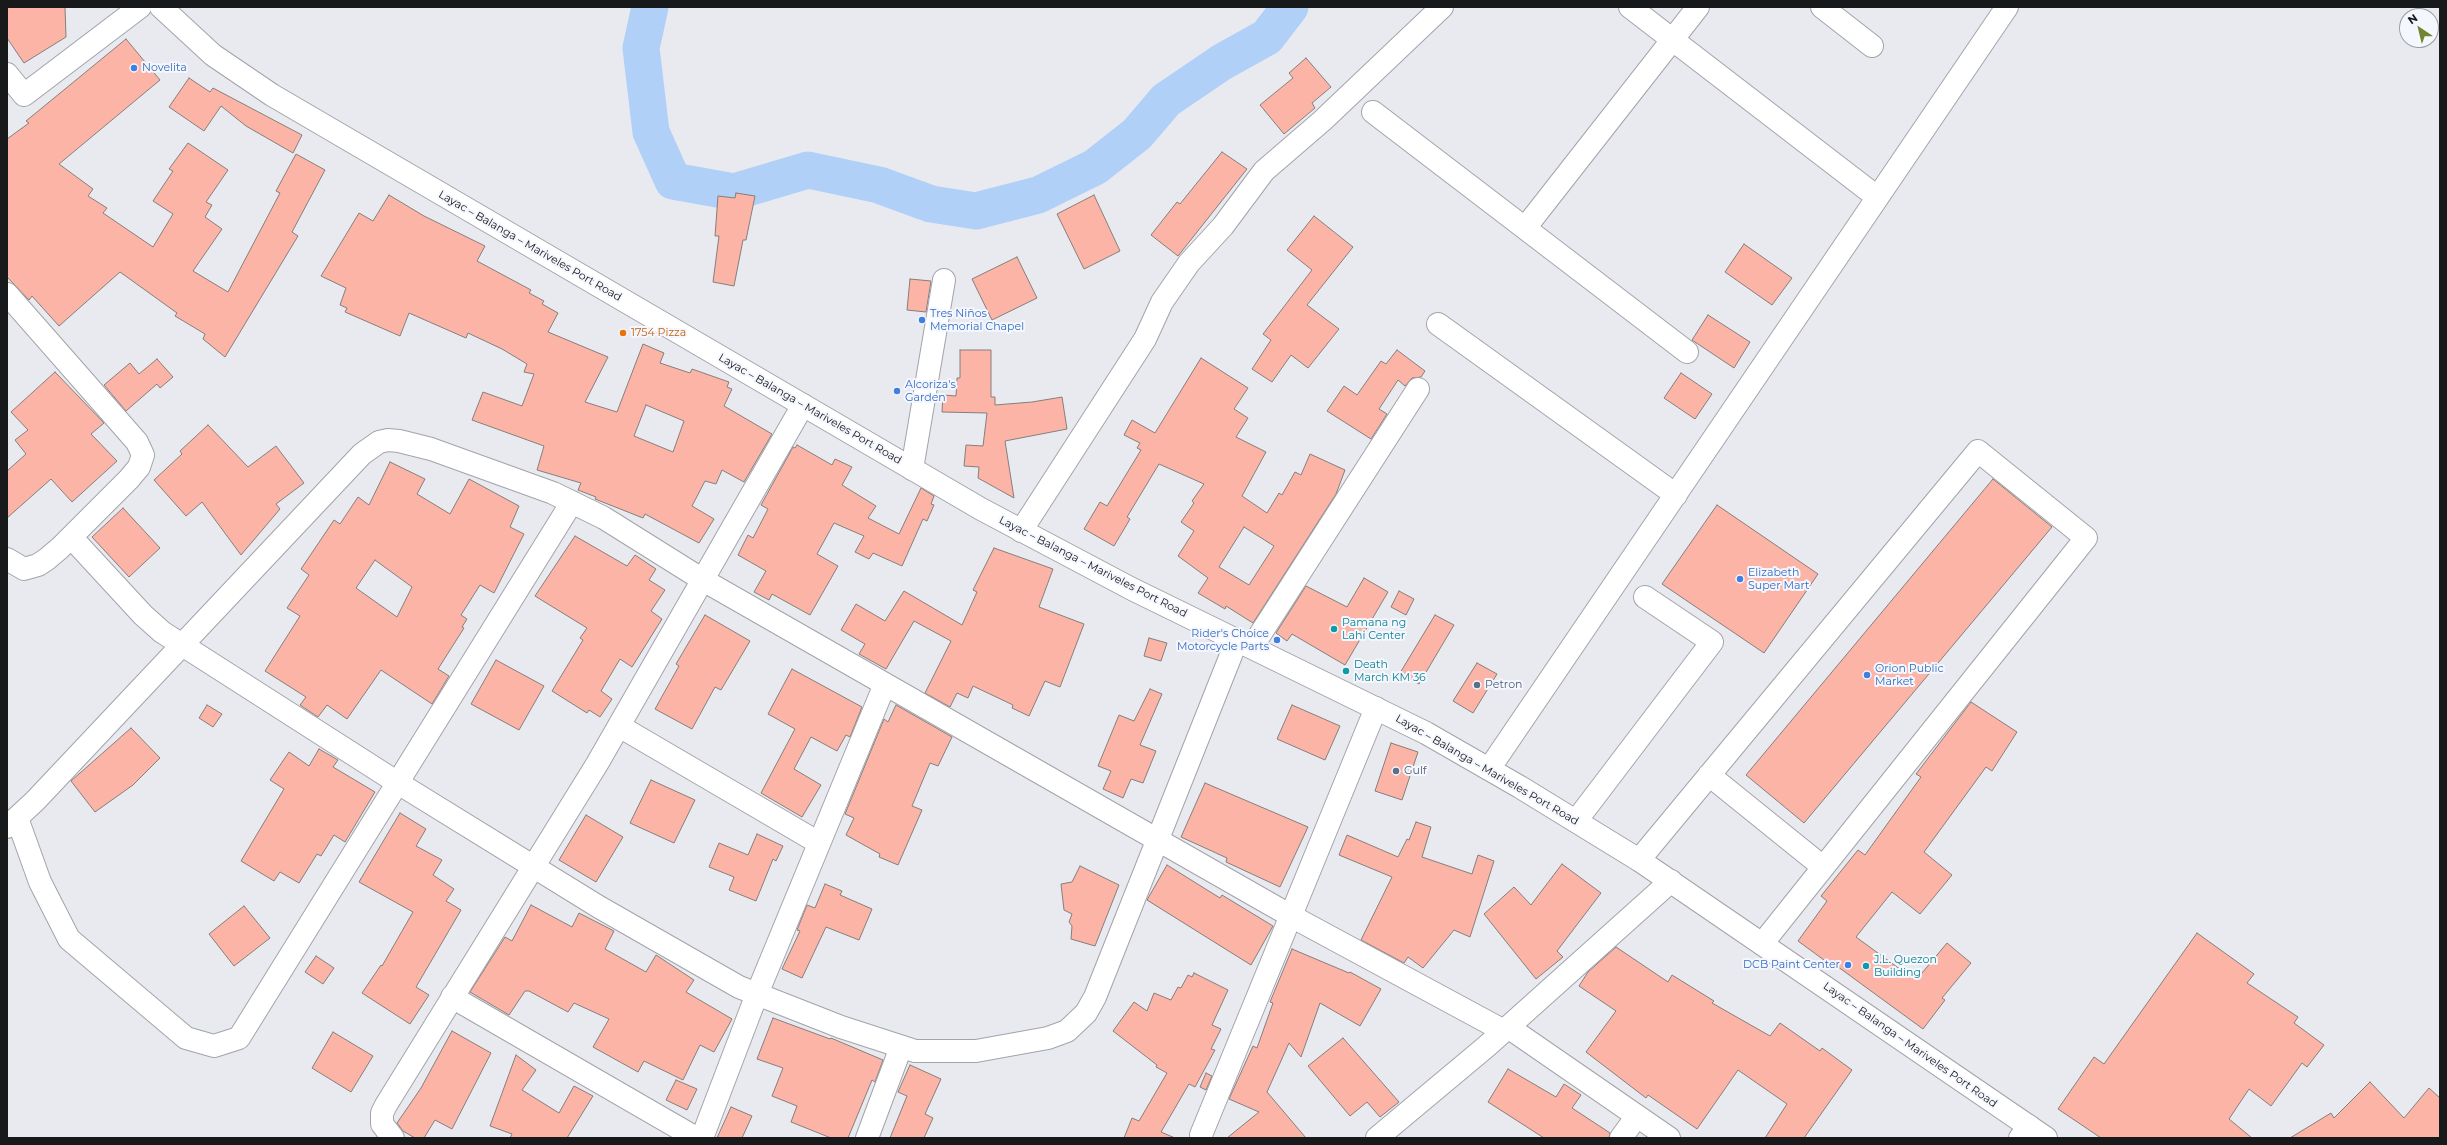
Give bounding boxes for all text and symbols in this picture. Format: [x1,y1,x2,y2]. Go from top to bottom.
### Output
north arrow [2399,8,2439,48]
text: N [2405,11,2420,27]
place label: Novelita [142,61,187,75]
marker: Novelita [129,63,139,73]
street label: Layac – Balanga – Mariveles Port Road [436,188,624,304]
place label: Tres Niños Memorial Chapel [930,307,1024,333]
marker: Tres Niños Memorial Chapel [917,315,927,325]
place label: 1754 Pizza [631,326,686,340]
marker: 1754 Pizza [618,328,628,338]
street label: Layac – Balanga – Mariveles Port Road [716,351,904,467]
place label: Alcoriza's Garden [905,378,956,404]
marker: Alcoriza's Garden [892,386,902,396]
street label: Layac – Balanga – Mariveles Port Road [997,514,1189,620]
place label: Elizabeth Super Mart [1748,566,1810,592]
marker: Elizabeth Super Mart [1735,574,1745,584]
place label: Pamana ng Lahi Center [1342,616,1406,642]
marker: Pamana ng Lahi Center [1329,624,1339,634]
place label: Rider's Choice Motorcycle Parts [1177,627,1269,653]
marker: Rider's Choice Motorcycle Parts [1272,635,1282,645]
place label: Death March KM 36 [1354,658,1426,684]
place label: Orion Public Market [1875,662,1944,688]
marker: Death March KM 36 [1341,666,1351,676]
marker: Orion Public Market [1862,670,1872,680]
place label: Petron [1485,678,1522,692]
marker: Petron [1472,680,1482,690]
street label: Layac – Balanga – Mariveles Port Road [1393,712,1581,828]
place label: Gulf [1404,764,1427,778]
marker: Gulf [1391,766,1401,776]
place label: J.L. Quezon Building [1874,953,1937,979]
place label: DCB Paint Center [1743,958,1840,972]
marker: DCB Paint Center [1843,960,1853,970]
marker: J.L. Quezon Building [1861,961,1871,971]
street label: Layac – Balanga – Mariveles Port Road [1820,980,2000,1110]

